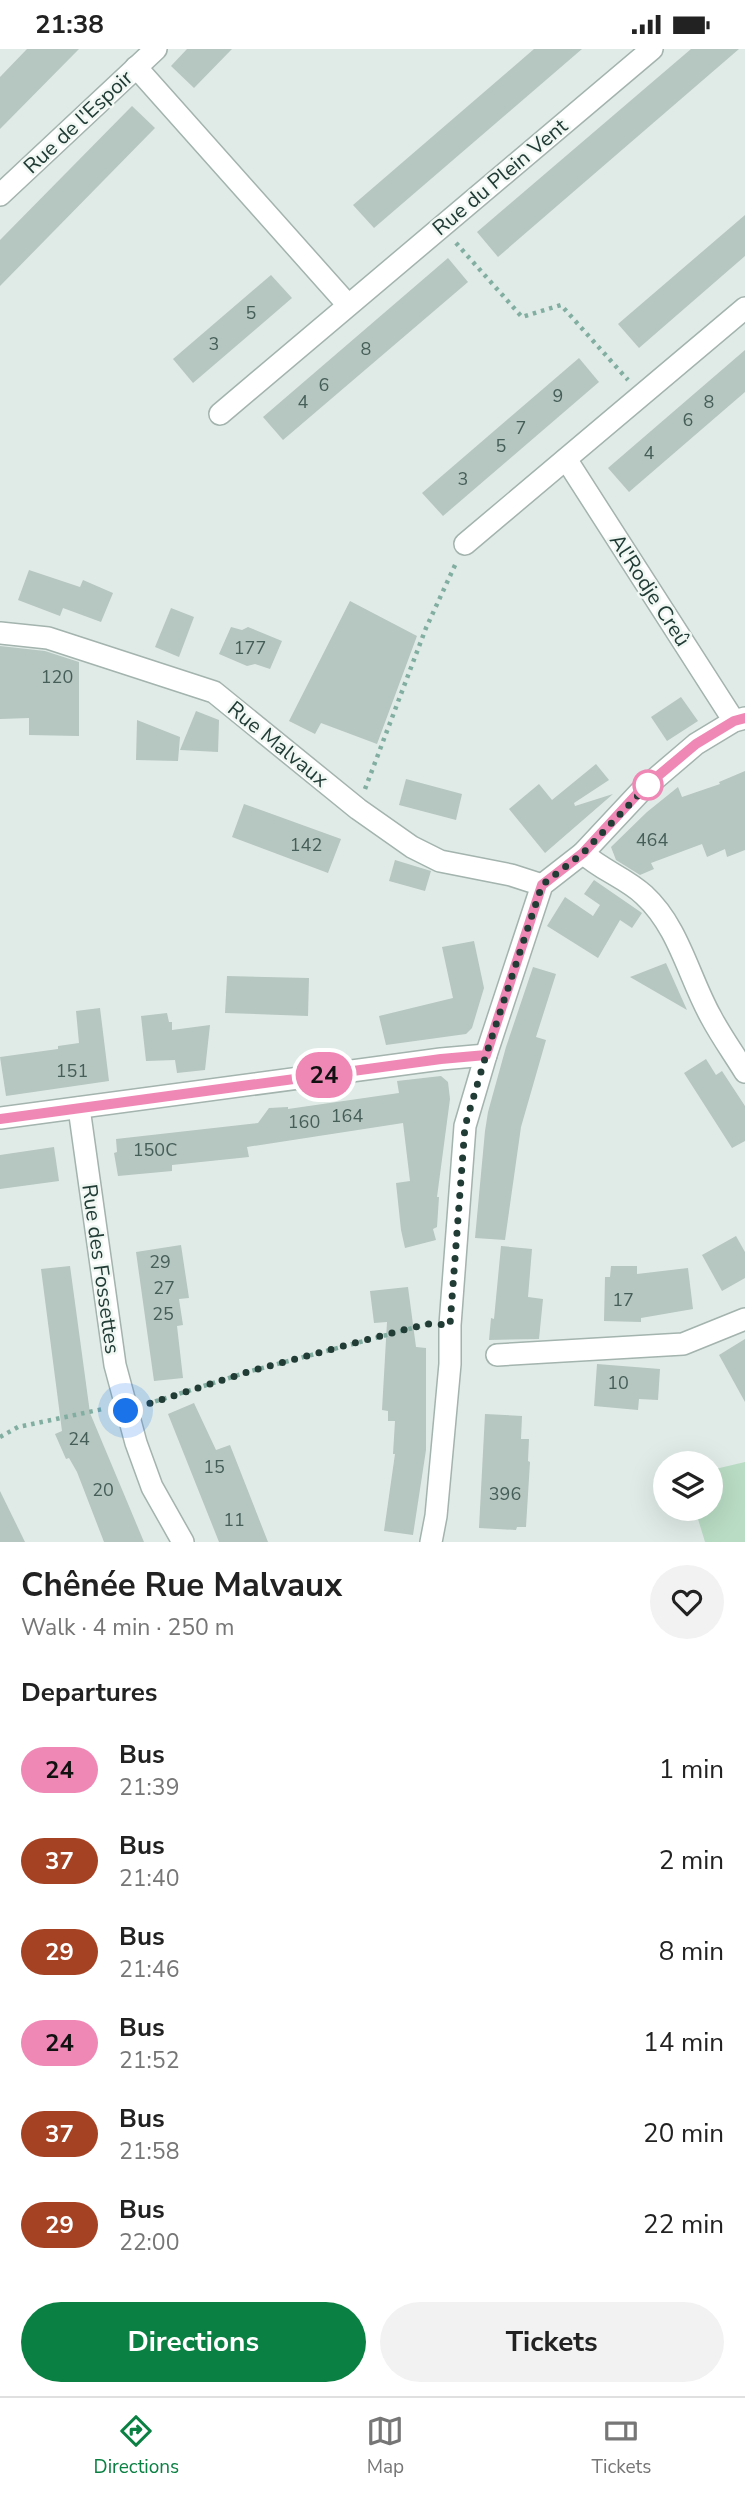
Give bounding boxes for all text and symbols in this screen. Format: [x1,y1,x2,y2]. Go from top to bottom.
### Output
text: 21:38 [35,7,104,42]
street label: Rue de l'Espoir [17,64,139,180]
street label: Rue du Plein Vent [427,112,574,242]
house number: 5 [246,301,256,325]
house number: 3 [209,332,219,356]
house number: 8 [361,337,371,361]
house number: 6 [319,373,329,397]
house number: 9 [553,384,563,408]
house number: 4 [298,390,309,414]
house number: 8 [704,390,714,414]
house number: 6 [683,408,693,432]
house number: 7 [516,416,526,440]
house number: 5 [496,434,506,458]
house number: 4 [644,441,655,465]
house number: 3 [458,467,468,491]
street label: Al'Rodje Creû [603,528,697,652]
house number: 177 [234,636,266,660]
house number: 120 [41,665,73,689]
street label: Rue Malvaux [222,695,334,793]
unlabelled marker [633,770,663,800]
house number: 464 [636,828,668,852]
house number: 142 [290,833,322,857]
line badge: 24 [292,1052,356,1098]
house number: 151 [56,1059,88,1083]
text: 24 [310,1059,338,1091]
house number: 164 [331,1104,363,1128]
house number: 160 [288,1110,320,1134]
house number: 150C [133,1138,177,1162]
street label: Rue des Fossettes [75,1182,127,1356]
house number: 29 [149,1250,171,1274]
house number: 27 [153,1276,175,1300]
house number: 17 [612,1288,634,1312]
house number: 25 [152,1302,174,1326]
house number: 10 [607,1371,629,1395]
your location [108,1393,143,1428]
house number: 24 [68,1427,90,1451]
map controls [653,1451,723,1521]
button: layers [653,1451,723,1521]
house number: 15 [203,1455,225,1479]
house number: 20 [92,1478,114,1502]
house number: 396 [489,1482,521,1506]
house number: 11 [223,1508,245,1532]
text: Chênée Rue Malvaux [21,1563,342,1608]
button: heart [650,1565,724,1639]
text: Walk · 4 min · 250 m [21,1612,234,1643]
text: Departures [21,1675,157,1710]
text: Bus [119,1737,165,1772]
text: 1 min [659,1752,724,1787]
text: 24 [45,1754,74,1786]
text: 21:39 [119,1772,179,1803]
text: Bus [119,1828,165,1863]
text: 2 min [659,1843,724,1878]
text: 37 [45,1845,74,1877]
text: 21:40 [119,1863,179,1894]
text: Bus [119,1919,165,1954]
text: 8 min [659,1934,724,1969]
text: 29 [45,1936,74,1968]
text: 21:46 [119,1954,179,1985]
text: Bus [119,2010,165,2045]
text: 14 min [643,2025,724,2060]
text: 24 [45,2027,74,2059]
text: 21:52 [119,2045,179,2076]
text: Bus [119,2101,165,2136]
text: 20 min [643,2116,724,2151]
text: 37 [45,2118,74,2150]
text: 21:58 [119,2136,179,2167]
text: Bus [119,2192,165,2227]
text: 22 min [643,2207,724,2242]
text: 29 [45,2209,74,2241]
text: 22:00 [119,2227,179,2258]
button: Directions [21,2302,366,2382]
button: Tickets [380,2302,724,2382]
tab: Directions [94,2412,179,2480]
tab: Map [366,2412,404,2480]
tab: Tickets [592,2412,651,2480]

